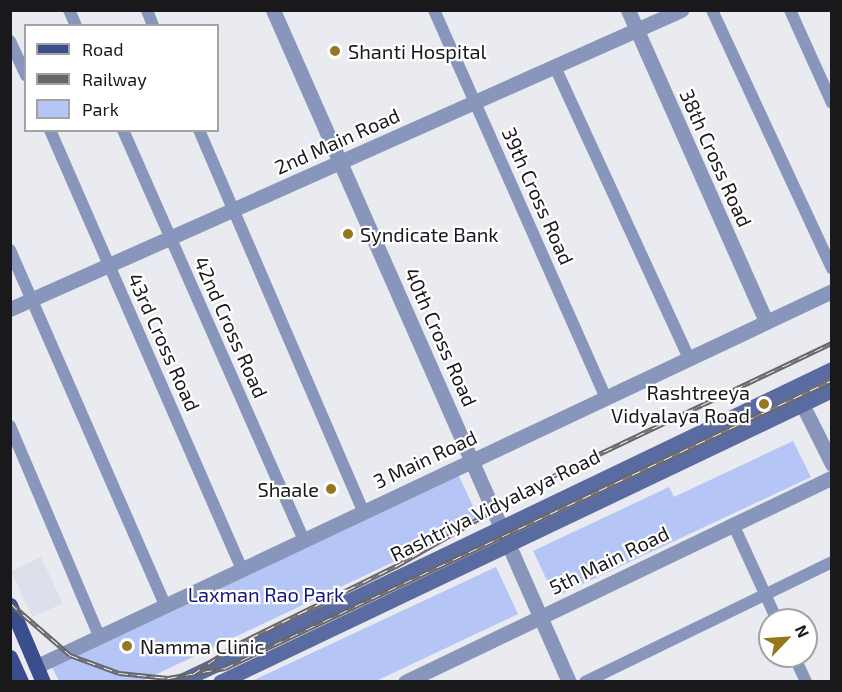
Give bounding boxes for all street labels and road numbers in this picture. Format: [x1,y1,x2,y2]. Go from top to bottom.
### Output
street label: 38th Cross Road [675,85,757,231]
street label: 2nd Main Road [271,103,403,179]
street label: 39th Cross Road [497,124,579,268]
street label: 42nd Cross Road [189,252,273,402]
street label: 40th Cross Road [400,264,482,410]
street label: 43rd Cross Road [123,269,205,415]
street label: 3 Main Road [370,425,480,493]
street label: Rashtriya Vidyalaya Road [386,444,604,566]
street label: 5th Main Road [545,521,673,599]

